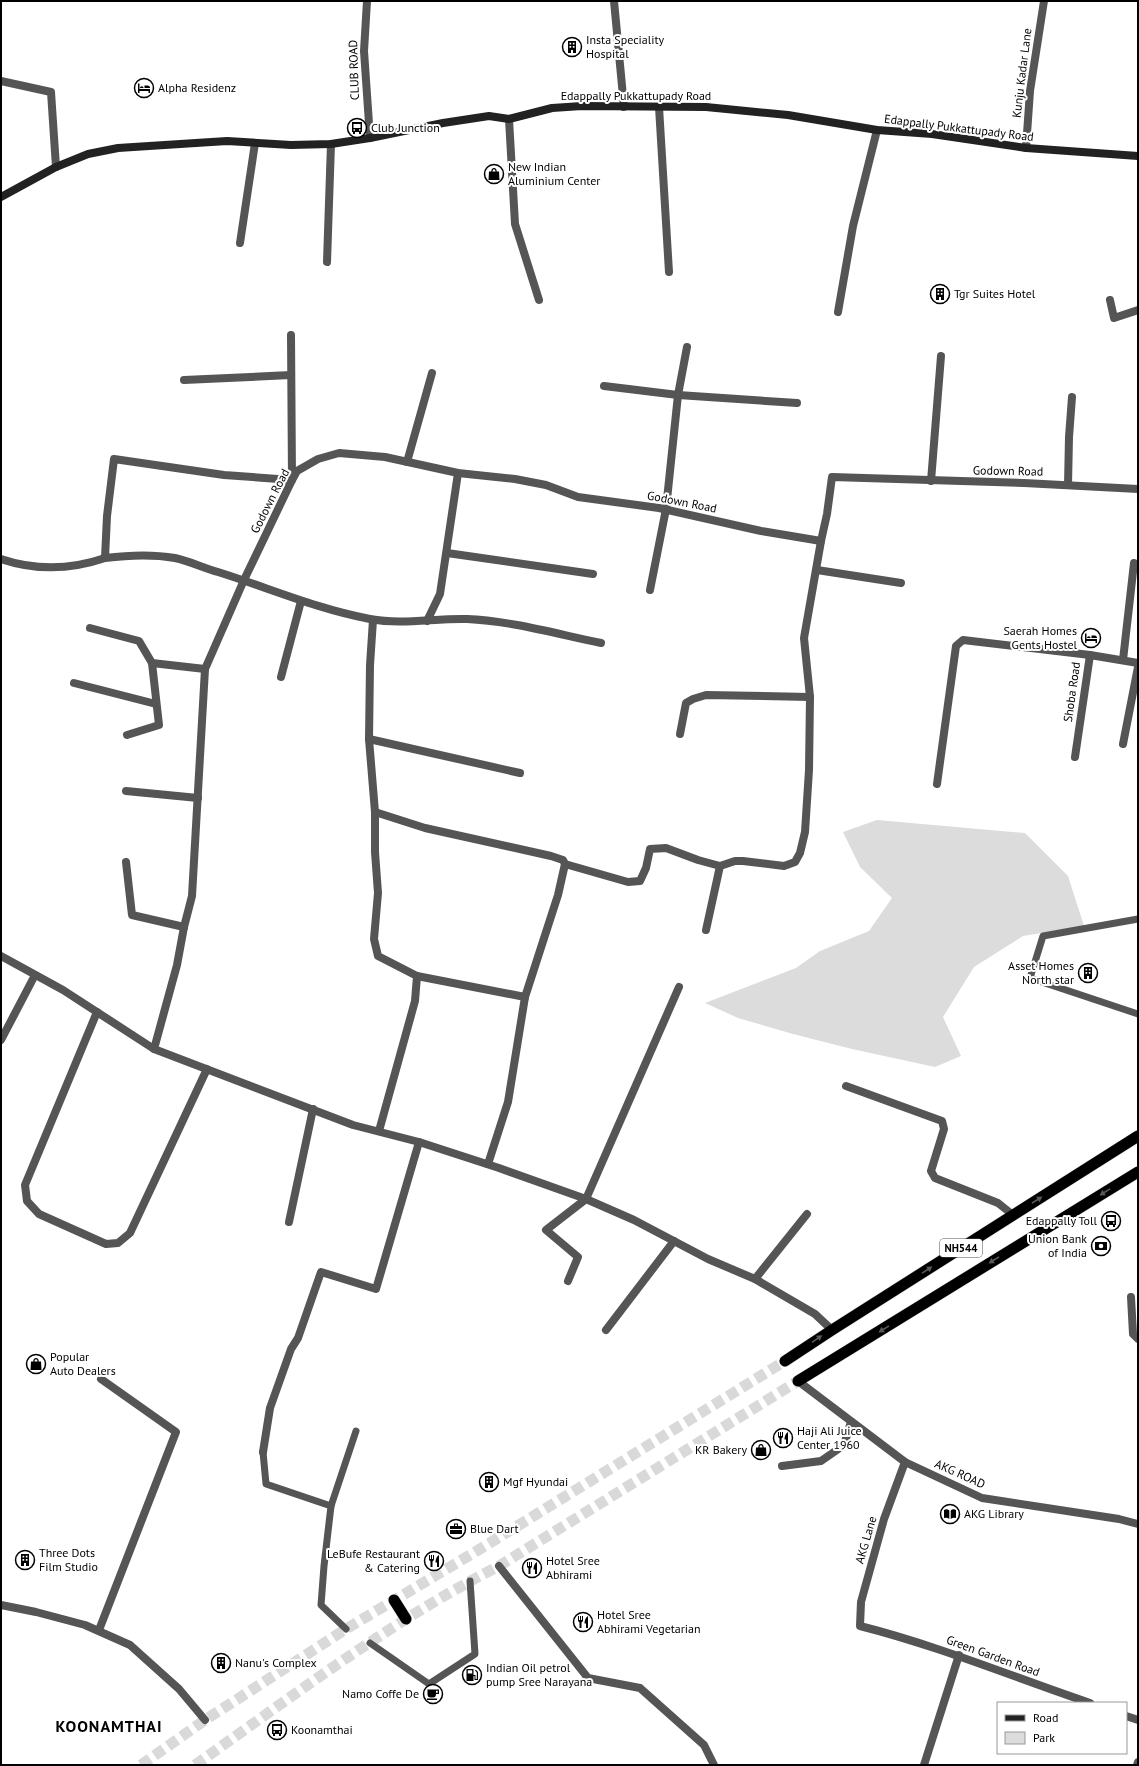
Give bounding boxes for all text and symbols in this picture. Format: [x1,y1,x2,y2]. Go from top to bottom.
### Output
street label: Kunju Kadar Lane [1009,27,1034,119]
place label: Insta Speciality Hospital [586,32,665,61]
building icon: Insta Speciality Hospital [561,36,583,58]
street label: CLUB ROAD [345,39,362,101]
hotel icon: Alpha Residenz [133,77,155,99]
place label: Alpha Residenz [158,80,236,95]
street label: Edappally Pukkattupady Road [561,88,711,103]
street label: Edappally Pukkattupady Road [883,111,1035,144]
bus stop icon: Club Junction [346,117,368,139]
place label: Club Junction [371,120,440,135]
place label: New Indian Aluminium Center [508,159,600,188]
shop icon: New Indian Aluminium Center [483,163,505,185]
building icon: Tgr Suites Hotel [929,283,951,305]
place label: Tgr Suites Hotel [954,286,1036,301]
street label: Godown Road [973,462,1043,479]
street label: Godown Road [247,466,292,536]
street label: Godown Road [646,487,718,516]
place label: Saerah Homes Gents Hostel [1003,623,1077,652]
hotel icon: Saerah Homes Gents Hostel [1080,627,1102,649]
street label: Shoba Road [1060,661,1083,723]
place label: Asset Homes North star [1008,958,1074,987]
building icon: Asset Homes North star [1077,962,1099,984]
one-way arrow [1100,1188,1110,1196]
one-way arrow [1031,1197,1043,1204]
bus stop icon: Edappally Toll [1100,1210,1122,1232]
place label: Edappally Toll [1026,1213,1097,1228]
place label: Union Bank of India [1028,1231,1087,1260]
bank icon: Union Bank of India [1090,1235,1112,1257]
road number: NH544 [940,1239,982,1257]
one-way arrow [988,1257,1000,1264]
one-way arrow [921,1266,933,1273]
one-way arrow [878,1325,890,1332]
one-way arrow [812,1335,822,1343]
place label: Popular Auto Dealers [50,1349,116,1378]
shop icon: Popular Auto Dealers [25,1353,47,1375]
place label: Haji Ali Juice Center 1960 [797,1423,862,1452]
restaurant icon: Haji Ali Juice Center 1960 [772,1427,794,1449]
shop icon: KR Bakery [750,1439,772,1461]
place label: KR Bakery [695,1442,747,1457]
street label: AKG ROAD [933,1456,988,1491]
building icon: Mgf Hyundai [478,1471,500,1493]
place label: Mgf Hyundai [503,1474,568,1489]
library icon: AKG Library [939,1503,961,1525]
place label: AKG Library [964,1506,1024,1521]
street label: AKG Lane [852,1514,879,1565]
office icon: Blue Dart [445,1518,467,1540]
place label: Blue Dart [470,1521,519,1536]
place label: Three Dots Film Studio [39,1545,98,1574]
place label: LeBufe Restaurant & Catering [327,1546,420,1575]
building icon: Three Dots Film Studio [14,1549,36,1571]
restaurant icon: LeBufe Restaurant & Catering [423,1550,445,1572]
place label: Hotel Sree Abhirami [546,1553,600,1582]
restaurant icon: Hotel Sree Abhirami [521,1557,543,1579]
place label: Hotel Sree Abhirami Vegetarian [597,1607,701,1636]
restaurant icon: Hotel Sree Abhirami Vegetarian [572,1611,594,1633]
street label: Green Garden Road [944,1632,1042,1679]
building icon: Nanu's Complex [210,1652,232,1674]
place label: Nanu's Complex [235,1655,317,1670]
place label: Indian Oil petrol pump Sree Narayana [486,1660,592,1689]
fuel station icon: Indian Oil petrol pump Sree Narayana [461,1664,483,1686]
cafe icon: Namo Coffe De [422,1683,444,1705]
place label: Namo Coffe De [342,1686,419,1701]
legend [997,1702,1127,1754]
text: Road [1033,1710,1058,1725]
district label: KOONAMTHAI [55,1716,163,1736]
bus stop icon: Koonamthai [266,1719,288,1741]
place label: Koonamthai [291,1722,353,1737]
text: Park [1033,1730,1055,1745]

